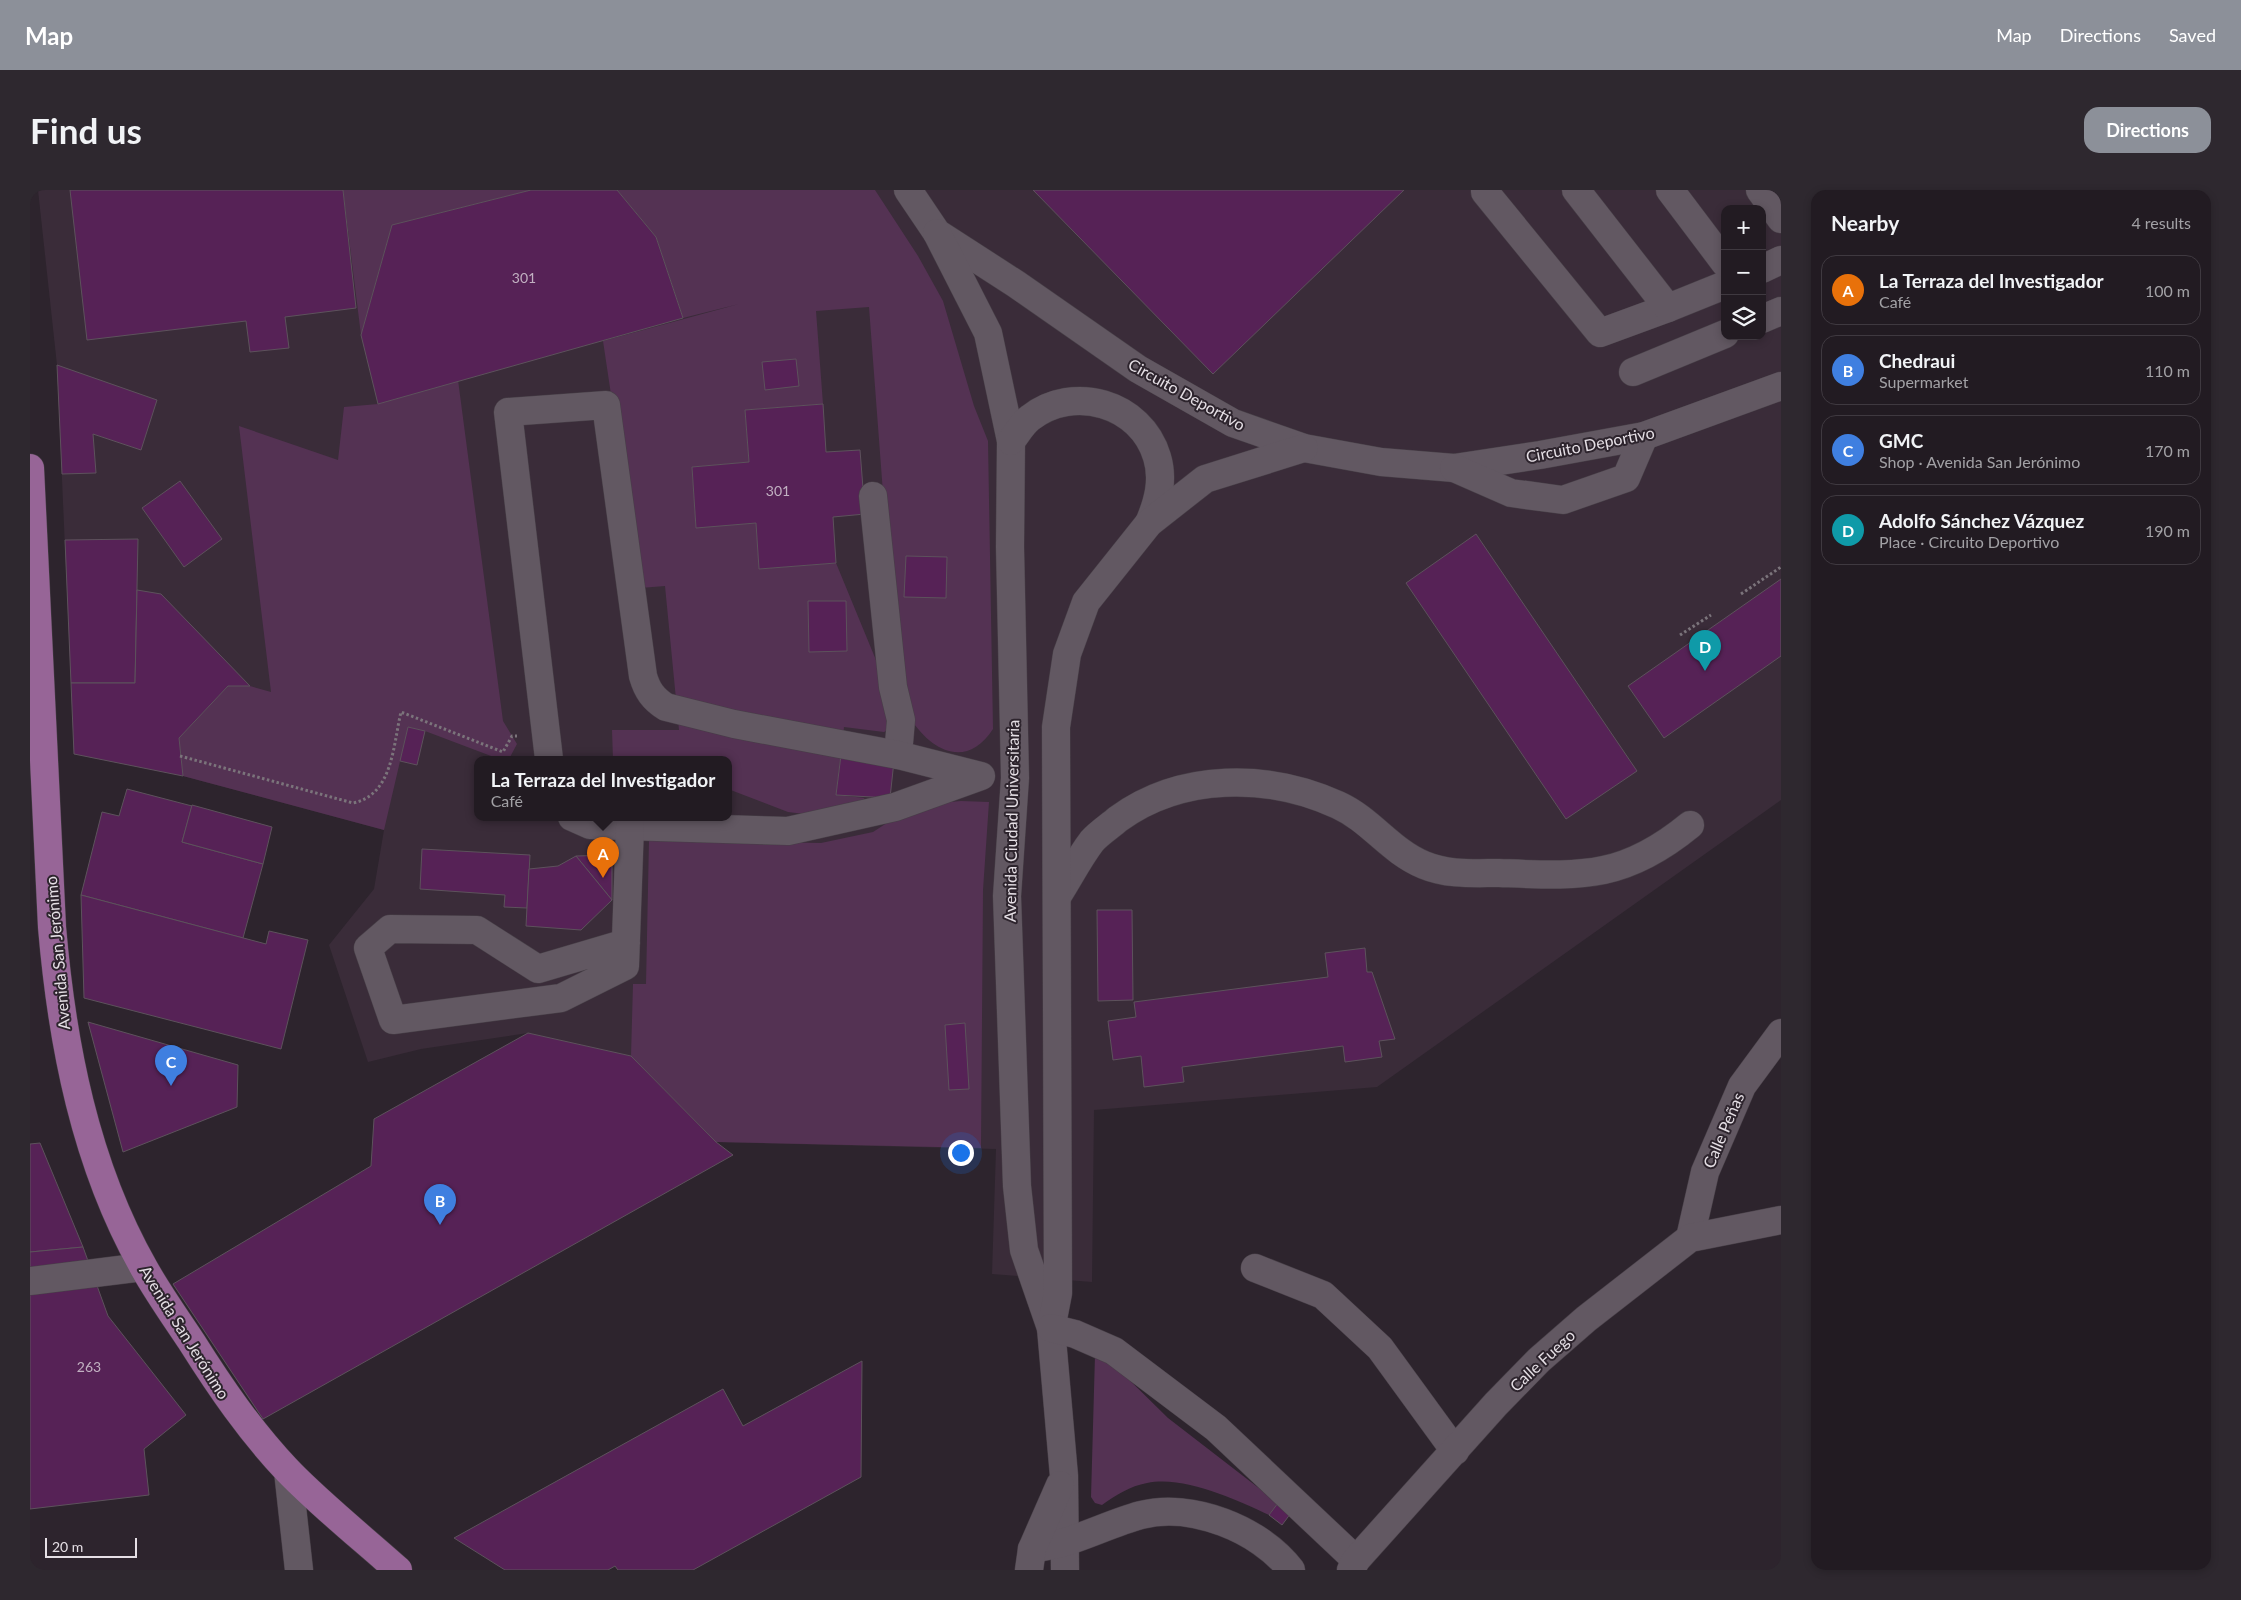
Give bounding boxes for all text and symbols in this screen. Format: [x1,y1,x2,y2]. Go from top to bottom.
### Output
text: Map [25,21,73,50]
text: Map [1996,24,2032,46]
text: Directions [2060,24,2141,46]
text: Saved [2169,24,2216,46]
button: Directions [2084,107,2211,153]
text: Find us [30,109,142,151]
map controls [1721,205,1766,340]
button: + [1721,205,1766,250]
text: Nearby [1831,210,1899,235]
text: 4 results [2131,213,2191,232]
button: − [1721,250,1766,295]
house number: 301 [512,269,536,286]
text: La Terraza del Investigador [1879,269,2104,292]
text: A [1842,281,1854,300]
text: 100 m [2145,281,2190,300]
text: Café [1879,292,1911,311]
button: layers [1721,295,1766,340]
text: Chedraui [1879,349,1955,372]
street label: Circuito Deportivo [1125,354,1249,434]
text: B [1843,361,1853,380]
text: 110 m [2145,361,2190,380]
text: Supermarket [1879,372,1968,391]
street label: Circuito Deportivo [1524,422,1656,466]
text: GMC [1879,429,1923,452]
text: C [1843,441,1853,460]
text: 170 m [2145,441,2190,460]
text: Shop · Avenida San Jerónimo [1879,452,2080,471]
house number: 301 [766,482,790,499]
text: Adolfo Sánchez Vázquez [1879,509,2084,532]
text: D [1842,521,1854,540]
text: 190 m [2145,521,2190,540]
text: Place · Circuito Deportivo [1879,532,2059,551]
pin: D [1689,630,1721,671]
street label: Avenida Ciudad Universitaria [1000,720,1022,922]
popup [474,756,732,821]
text: La Terraza del Investigador [491,768,715,791]
text: Café [491,791,523,810]
pin: A [587,837,619,878]
street label: Avenida San Jerónimo [41,875,73,1031]
pin: C [155,1045,187,1086]
street label: Calle Peñas [1699,1089,1747,1171]
your location [948,1140,974,1166]
pin: B [424,1184,456,1225]
street label: Avenida San Jerónimo [136,1262,234,1402]
street label: Calle Fuego [1506,1325,1578,1395]
house number: 263 [77,1358,101,1375]
scale bar [45,1535,138,1558]
text: 20 m [52,1538,83,1555]

